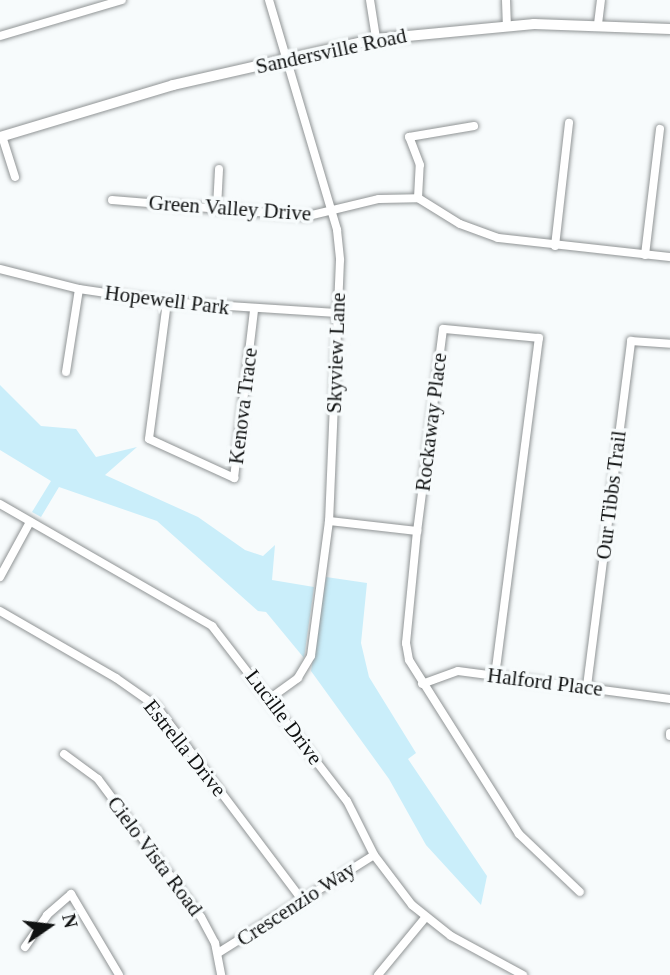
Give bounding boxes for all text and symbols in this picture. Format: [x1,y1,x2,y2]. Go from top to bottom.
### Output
street label: Sandersville Road [253,23,409,79]
street label: Green Valley Drive [148,190,312,226]
street label: Hopewell Park [103,280,231,320]
street label: Skyview Lane [321,292,351,414]
street label: Kenova Trace [223,346,263,466]
street label: Rockaway Place [410,351,452,493]
street label: Our Tibbs Trail [591,429,631,561]
street label: Halford Place [486,662,604,702]
street label: Lucille Drive [240,664,328,770]
street label: Estrella Drive [138,695,232,801]
street label: Cielo Vista Road [102,791,208,921]
street label: Crescenzio Way [232,856,360,952]
north arrow [14,891,84,961]
text: N [58,912,82,930]

